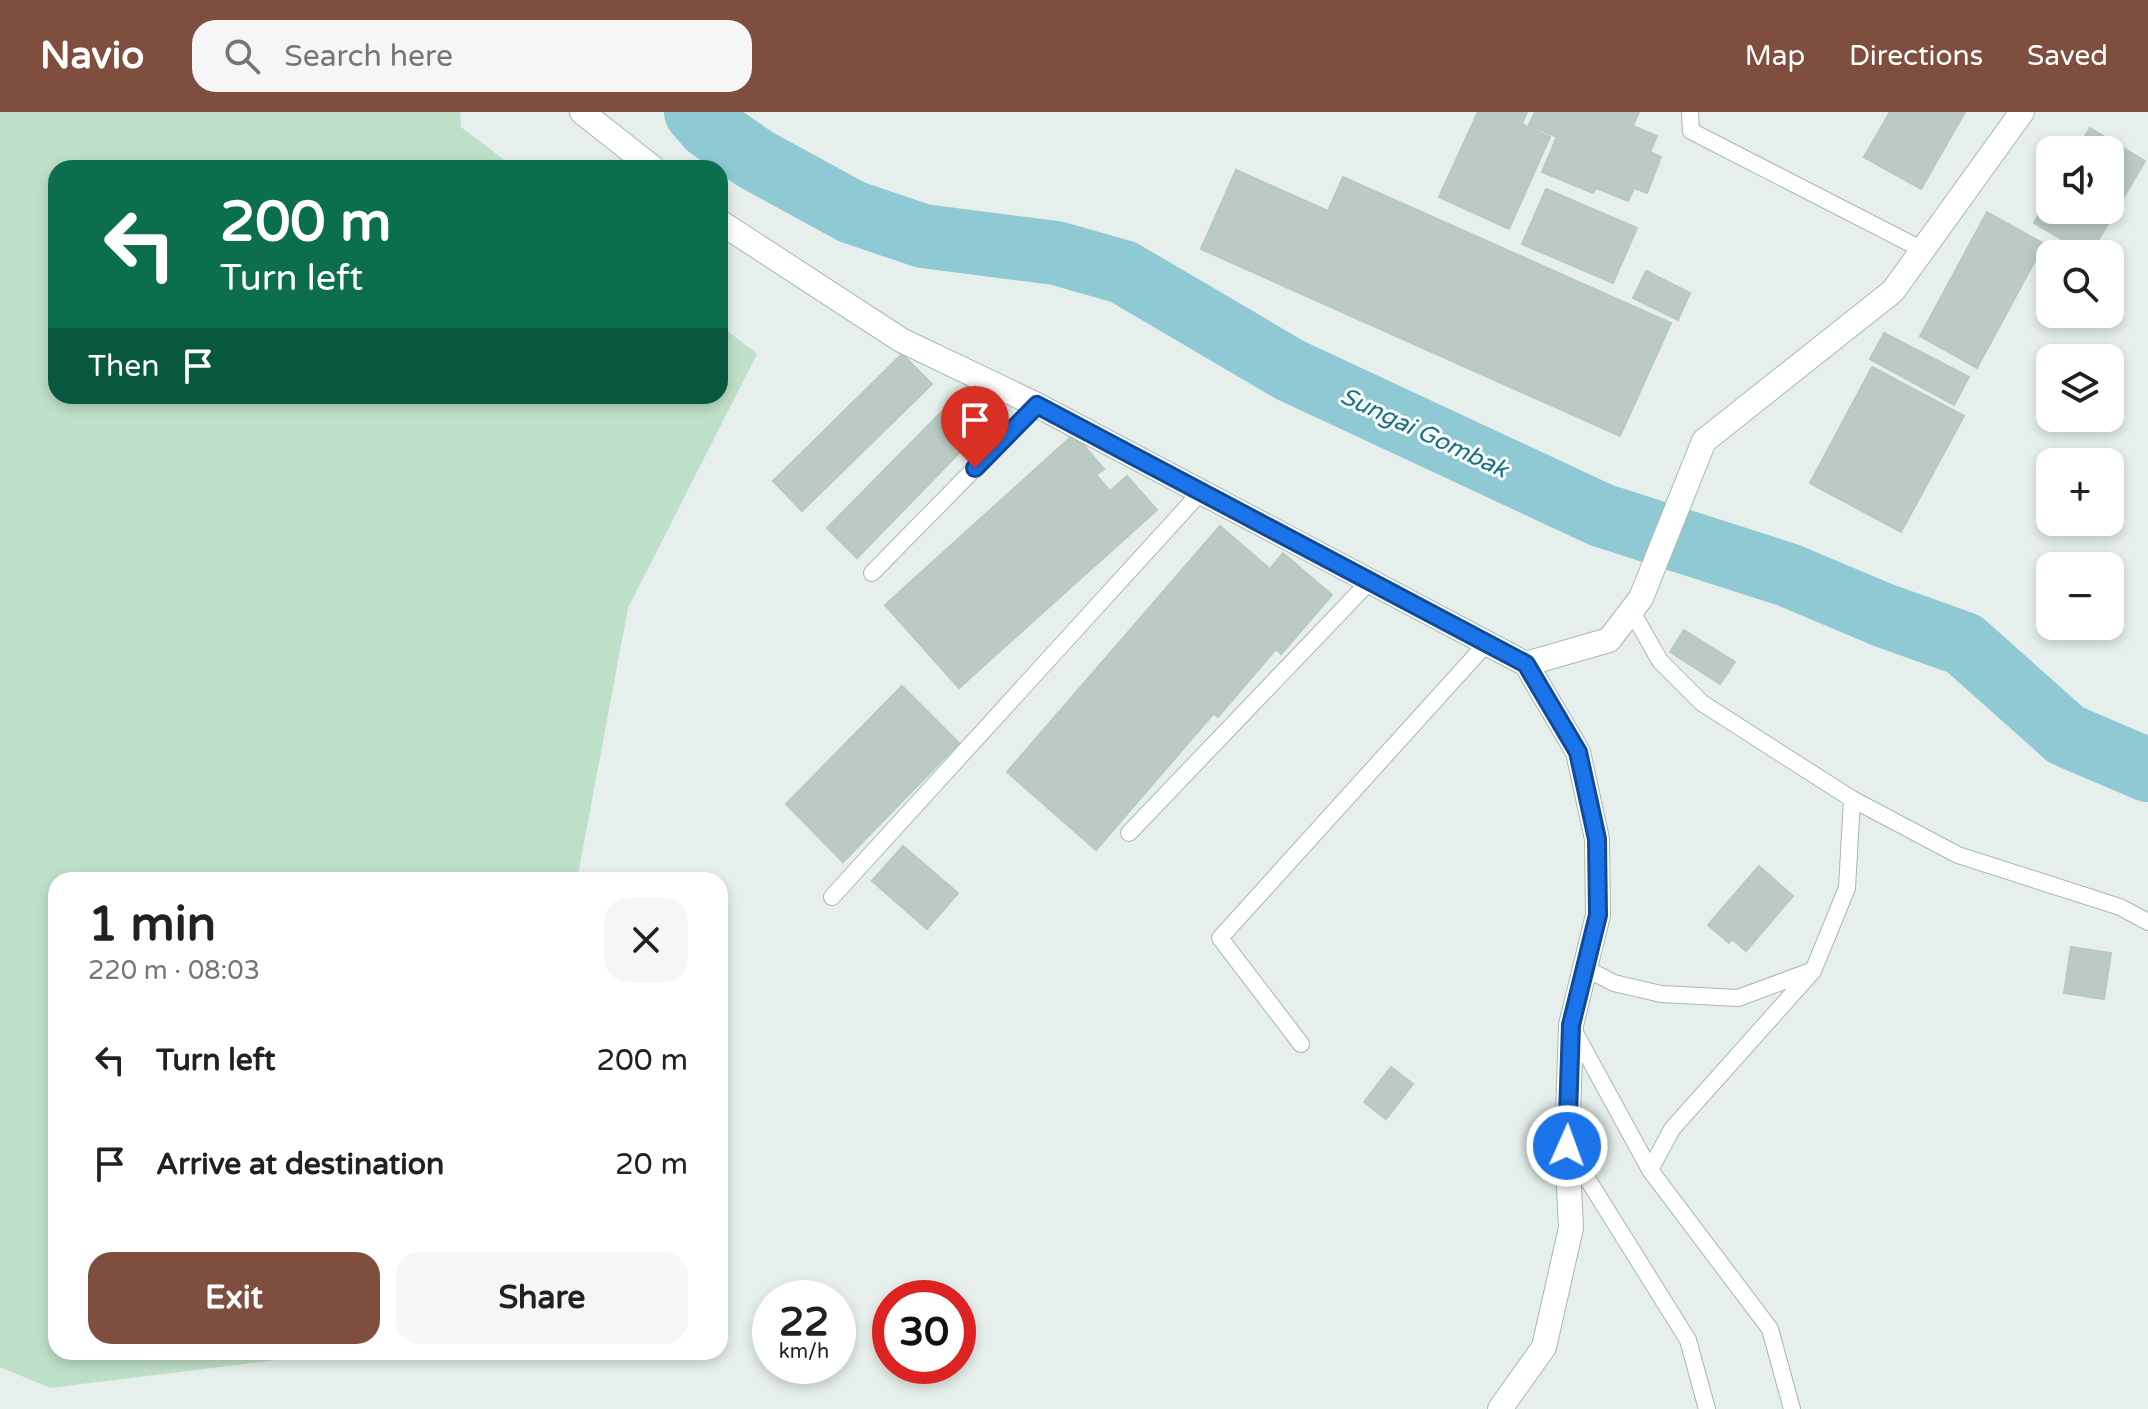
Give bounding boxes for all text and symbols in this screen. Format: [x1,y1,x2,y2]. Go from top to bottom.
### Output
search box [192,20,752,92]
text: Navio [40,33,144,79]
icon: search [220,34,264,78]
text: Search here [284,38,453,75]
text: Map [1745,39,1805,73]
text: Directions [1849,39,1983,73]
text: Saved [2027,39,2108,73]
map controls [2036,136,2124,640]
button: sound [2036,136,2124,224]
text: 200 m [220,189,391,256]
icon: left [88,192,192,296]
button: search [2036,240,2124,328]
text: Turn left [220,257,363,300]
icon: arrive [176,344,220,388]
button: layers [2036,344,2124,432]
text: Then [88,348,160,385]
water label: Sungai Gombak [1336,382,1514,485]
pin [941,386,1009,468]
icon: arrive [953,398,997,442]
button: + [2036,448,2124,536]
button: − [2036,552,2124,640]
text: 1 min [88,896,216,954]
button: close [604,898,688,982]
text: 220 m · 08:03 [88,955,260,986]
icon: left [88,1038,132,1082]
text: Turn left [156,1042,275,1079]
text: 200 m [596,1042,688,1079]
position arrow [1525,1104,1609,1188]
icon: arrive [88,1142,132,1186]
text: Arrive at destination [156,1146,444,1183]
text: 20 m [615,1146,688,1183]
button: Exit [88,1252,380,1344]
button: Share [396,1252,688,1344]
speed limit sign: 30 [872,1280,976,1384]
text: 22 [779,1298,829,1346]
text: km/h [779,1340,829,1364]

